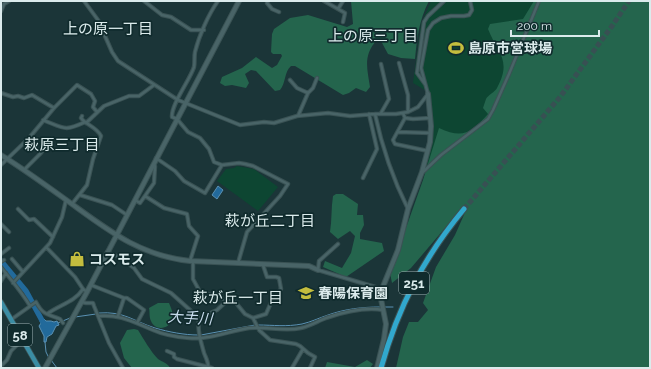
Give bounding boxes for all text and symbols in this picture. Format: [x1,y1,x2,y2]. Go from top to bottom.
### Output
scale bar [511,12,599,38]
text: 200 m [517,19,552,33]
district label: 上の原一丁目 [63,20,153,38]
district label: 上の原三丁目 [328,27,418,45]
sports icon: 島原市営球場 [447,39,465,57]
place label: 島原市営球場 [468,40,552,56]
district label: 萩原三丁目 [24,136,100,154]
district label: 萩が丘二丁目 [225,212,315,230]
shop icon: コスモス [68,250,86,268]
place label: コスモス [89,251,145,267]
road number: 251 [399,272,429,294]
school or university icon: 春陽保育園 [297,284,315,302]
place label: 春陽保育園 [318,285,388,301]
district label: 萩が丘一丁目 [193,289,283,307]
water label: 大手川 [167,308,215,328]
road number: 58 [8,324,32,346]

